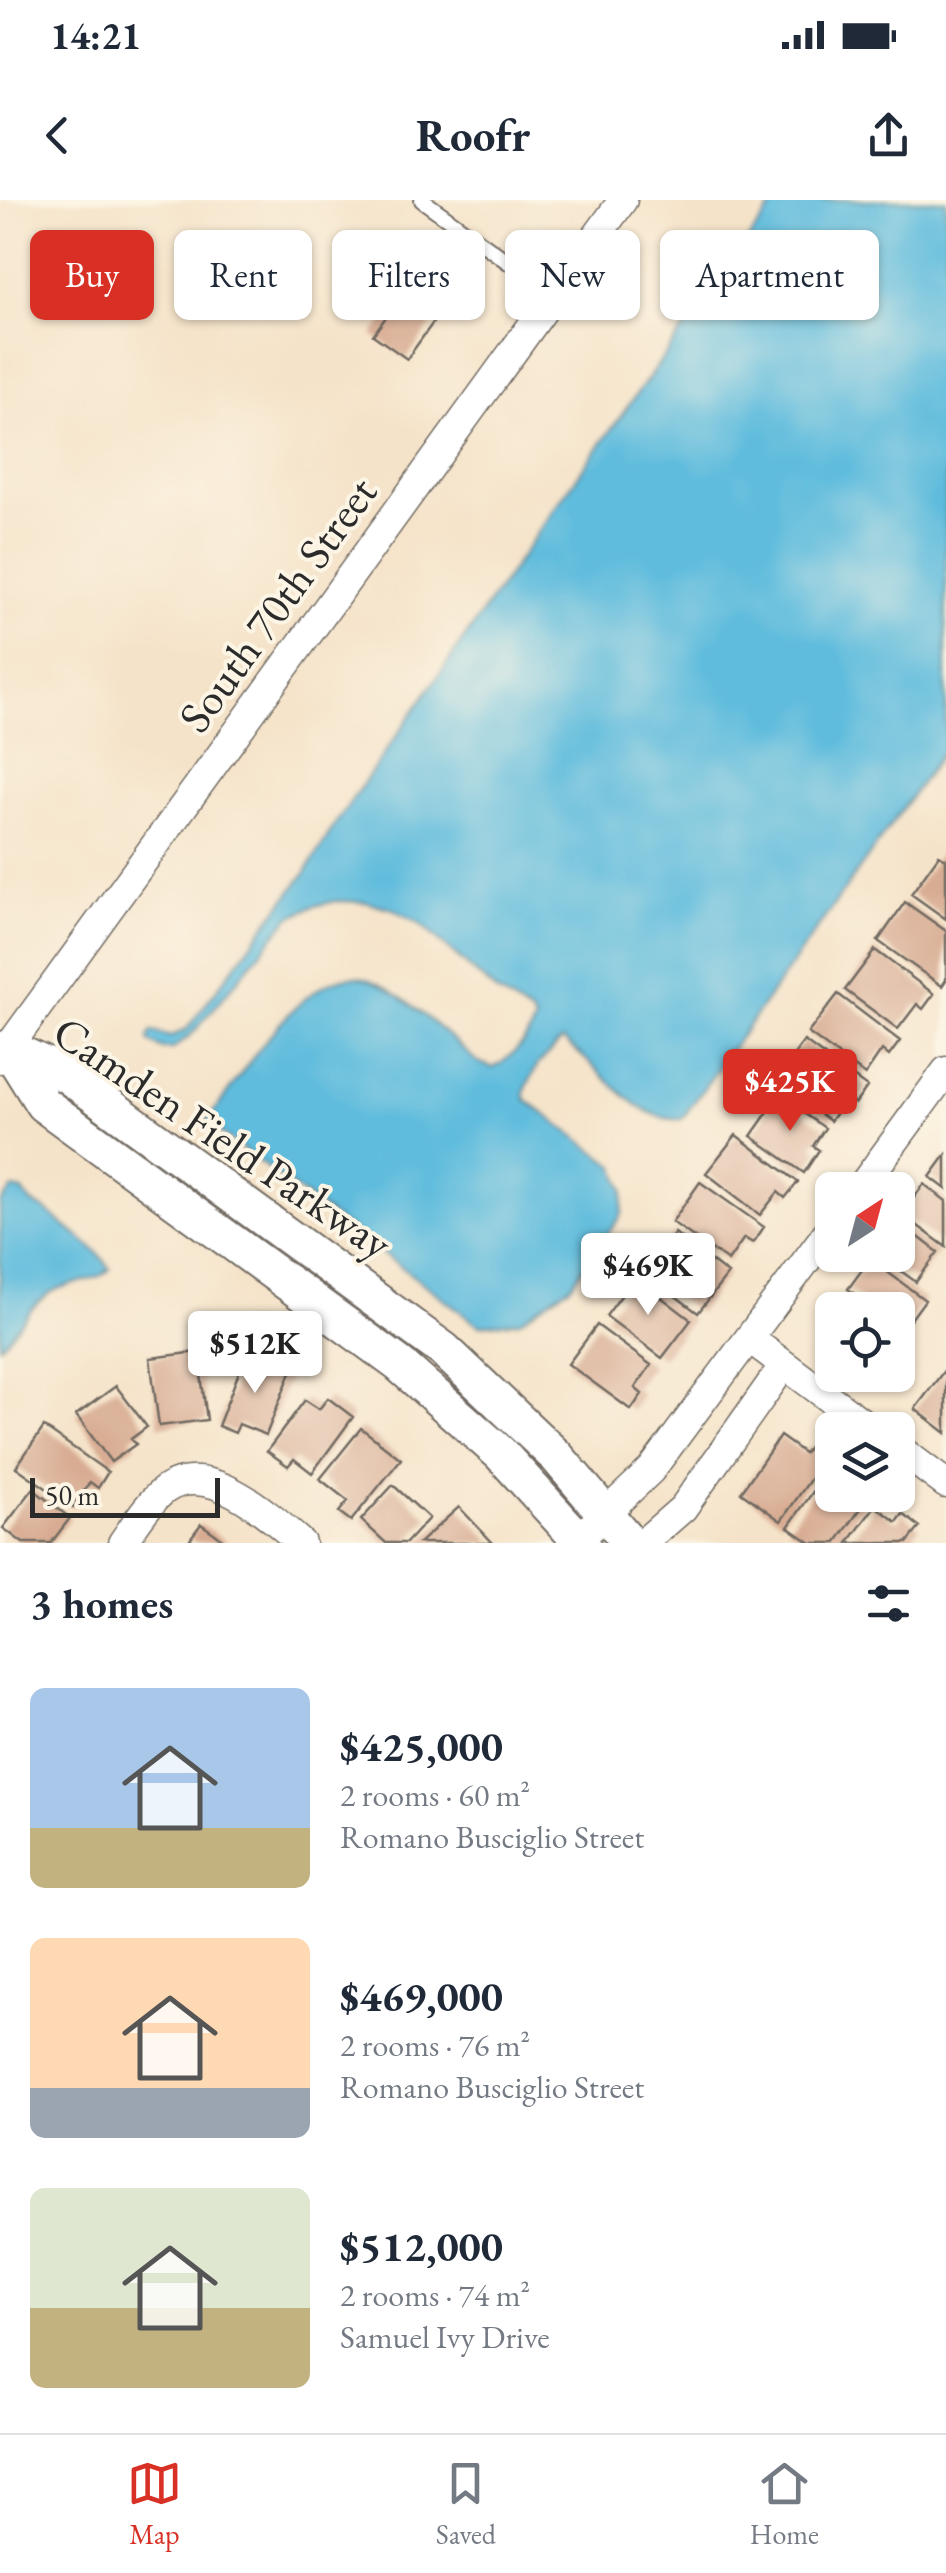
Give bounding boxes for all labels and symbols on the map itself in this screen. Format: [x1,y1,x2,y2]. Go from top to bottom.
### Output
street label: South 70th Street [165,465,389,743]
street label: Camden Field Parkway [43,1002,404,1272]
pin: $425K [720,1049,860,1134]
north arrow [815,1172,915,1272]
pin: $469K [578,1233,718,1318]
pin: $512K [185,1311,325,1396]
scale bar [30,1473,220,1518]

